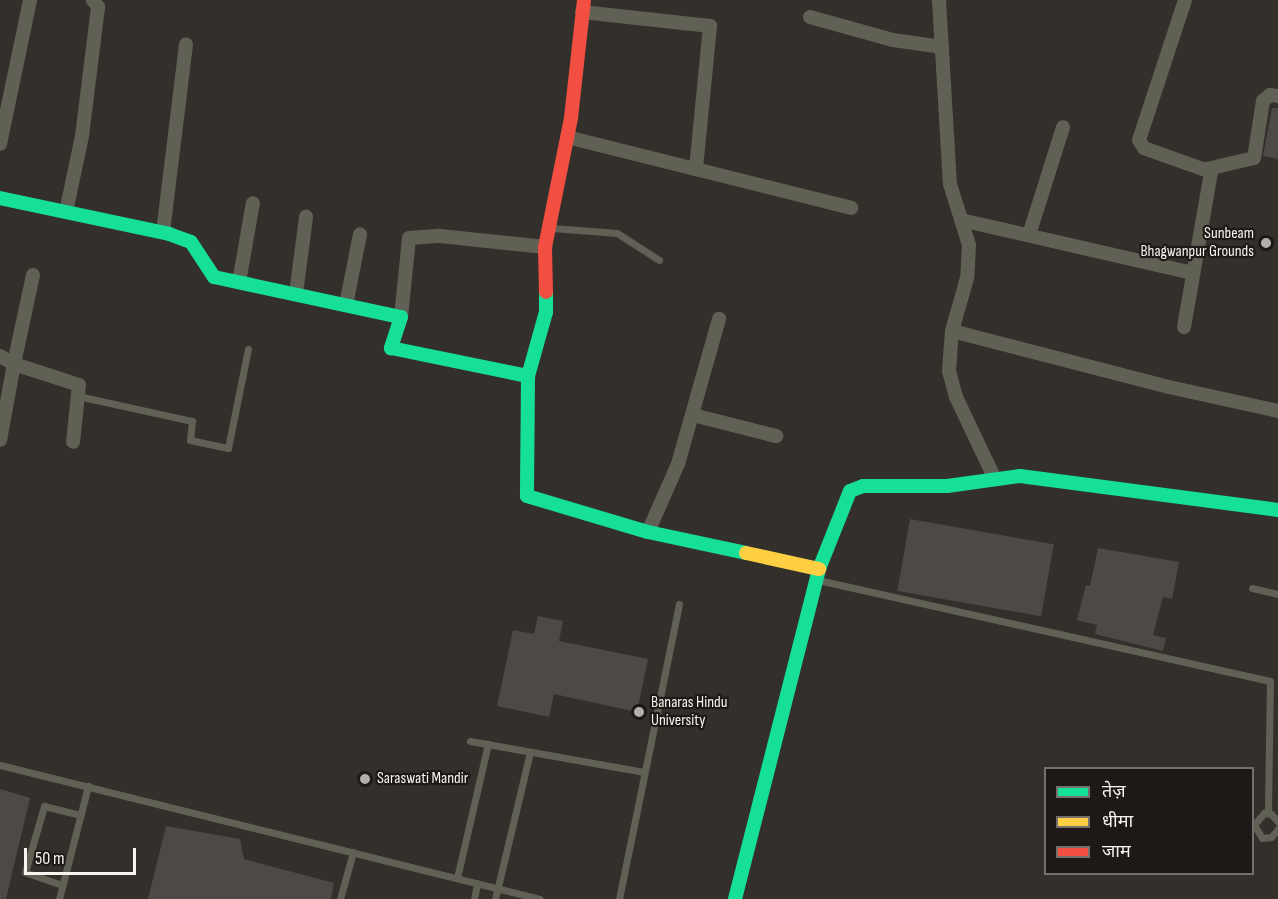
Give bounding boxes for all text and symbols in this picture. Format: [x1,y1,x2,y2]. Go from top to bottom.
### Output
place label: Sunbeam Bhagwanpur Grounds [1140,224,1254,262]
marker: Sunbeam Bhagwanpur Grounds [1259,236,1273,250]
place label: Banaras Hindu University [651,693,727,731]
marker: Banaras Hindu University [632,705,646,719]
legend [1044,767,1254,875]
place label: Saraswati Mandir [377,769,468,789]
marker: Saraswati Mandir [358,772,372,786]
text: तेज़ [1102,781,1126,802]
text: धीमा [1102,811,1133,832]
scale bar [27,836,140,874]
text: जाम [1102,841,1131,862]
text: 50 m [35,848,65,869]

